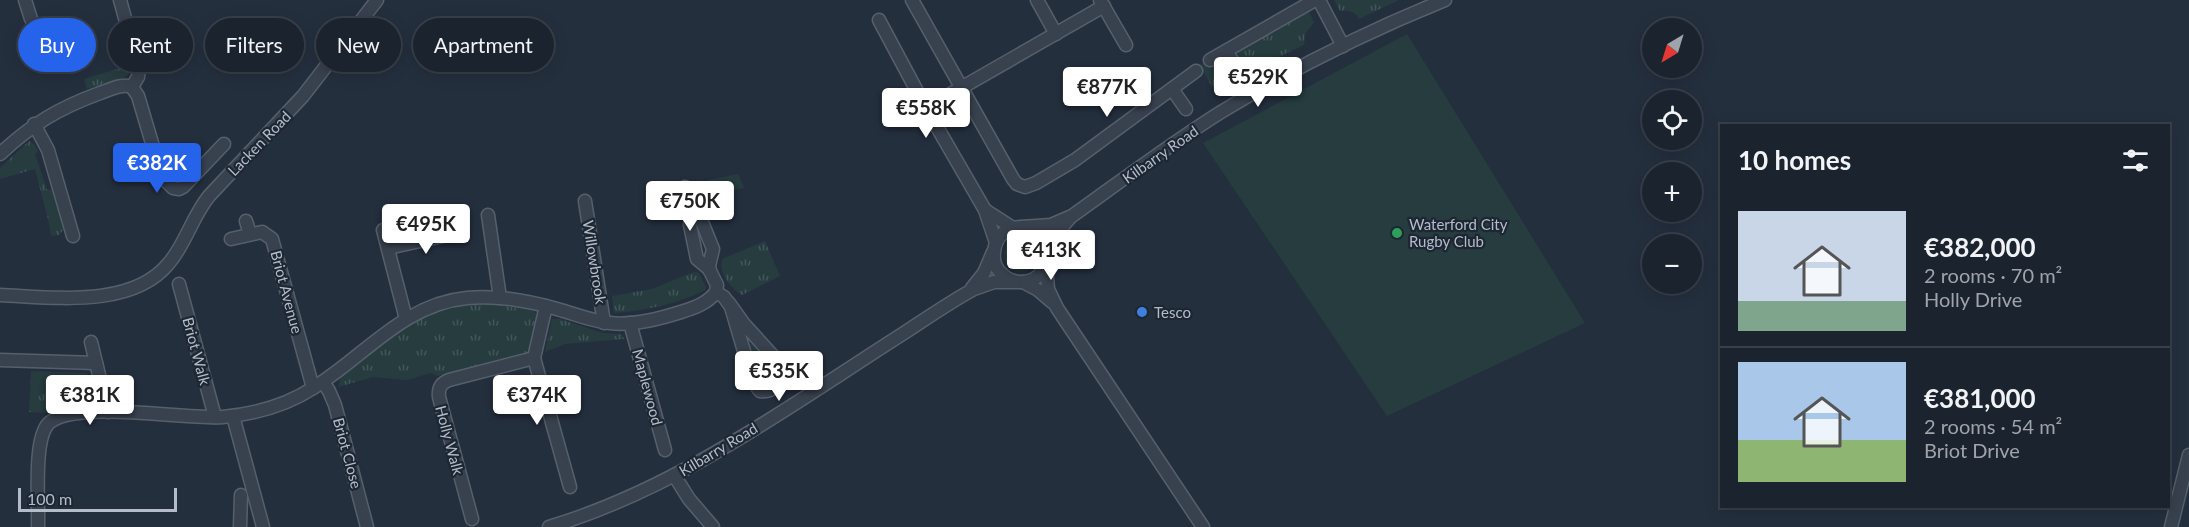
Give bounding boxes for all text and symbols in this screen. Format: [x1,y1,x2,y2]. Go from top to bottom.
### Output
chip: Buy [18,18,96,72]
chip: Rent [108,18,193,72]
chip: Filters [205,18,304,72]
chip: New [316,18,401,72]
chip: Apartment [413,18,554,72]
north arrow [1642,18,1702,78]
map controls [1642,18,1702,294]
pin: €529K [1216,57,1300,108]
text: €529K [1228,64,1288,88]
pin: €877K [1065,67,1149,118]
text: €877K [1077,74,1137,98]
pin: €558K [884,88,968,139]
button: locate [1642,90,1702,150]
text: €558K [896,95,956,119]
street label: Lacken Road [224,107,294,179]
street label: Kilbarry Road [1119,121,1201,187]
pin: €382K [115,143,199,194]
text: 10 homes [1738,144,1851,176]
icon: filters [2119,144,2152,177]
text: €382K [127,150,187,174]
button: + [1642,162,1702,222]
pin: €750K [648,181,732,232]
text: €750K [660,188,720,212]
pin: €495K [384,204,468,255]
text: €495K [396,211,456,235]
place label: Waterford City Rugby Club [1409,215,1508,250]
street label: Willowbrook [579,219,611,306]
marker: Waterford City Rugby Club [1390,226,1404,240]
pin: €413K [1009,230,1093,281]
text: €382,000 [1924,231,2036,263]
button: − [1642,234,1702,294]
icon: home [1786,235,1858,307]
text: €413K [1021,237,1081,261]
street label: Briot Avenue [267,248,307,336]
text: 2 rooms · 70 m² [1924,263,2062,287]
text: Holly Drive [1924,287,2022,311]
place label: Tesco [1154,303,1191,321]
marker: Tesco [1135,305,1149,319]
street label: Briot Walk [179,315,215,387]
street label: Maplewood [629,347,667,427]
pin: €535K [737,351,821,402]
text: €535K [749,358,809,382]
pin: €381K [48,375,132,426]
pin: €374K [495,375,579,426]
text: €381K [60,382,120,406]
text: €374K [507,382,567,406]
text: €381,000 [1924,382,2036,414]
icon: home [1786,386,1858,458]
street label: Holly Walk [432,403,468,477]
text: 2 rooms · 54 m² [1924,414,2062,438]
street label: Briot Close [330,416,366,490]
street label: Kilbarry Road [676,419,760,479]
text: Briot Drive [1924,438,2020,462]
scale bar [18,485,177,512]
text: 100 m [27,489,72,508]

